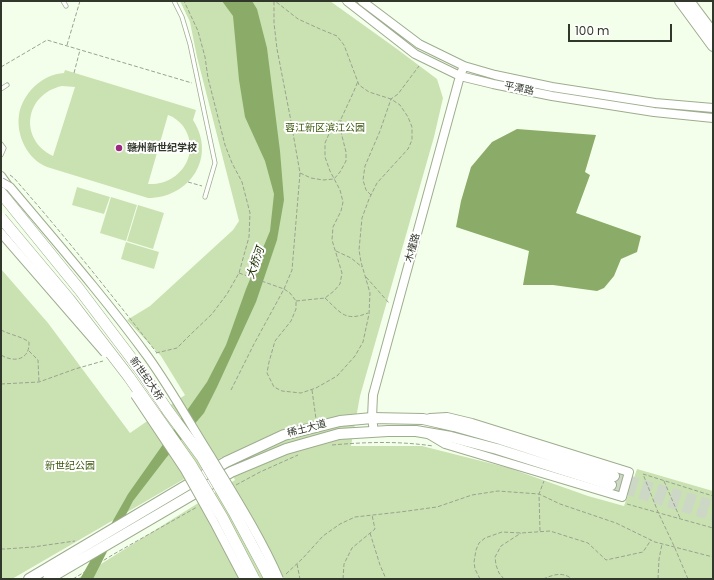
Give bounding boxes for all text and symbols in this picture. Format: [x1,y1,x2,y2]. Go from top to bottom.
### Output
scale bar [570,16,674,42]
text: 100 m [575,22,609,39]
street label: 平潭路 [503,80,535,98]
park label: 蓉江新区滨江公园 [285,122,365,134]
place label: 赣州新世纪学校 [127,142,197,154]
marker: 赣州新世纪学校 [114,143,124,153]
street label: 木槿路 [403,232,423,264]
water label: 大桥河 [244,245,268,281]
street label: 新世纪大桥 [127,355,165,403]
street label: 稀土大道 [286,418,328,440]
park label: 新世纪公园 [45,460,95,472]

